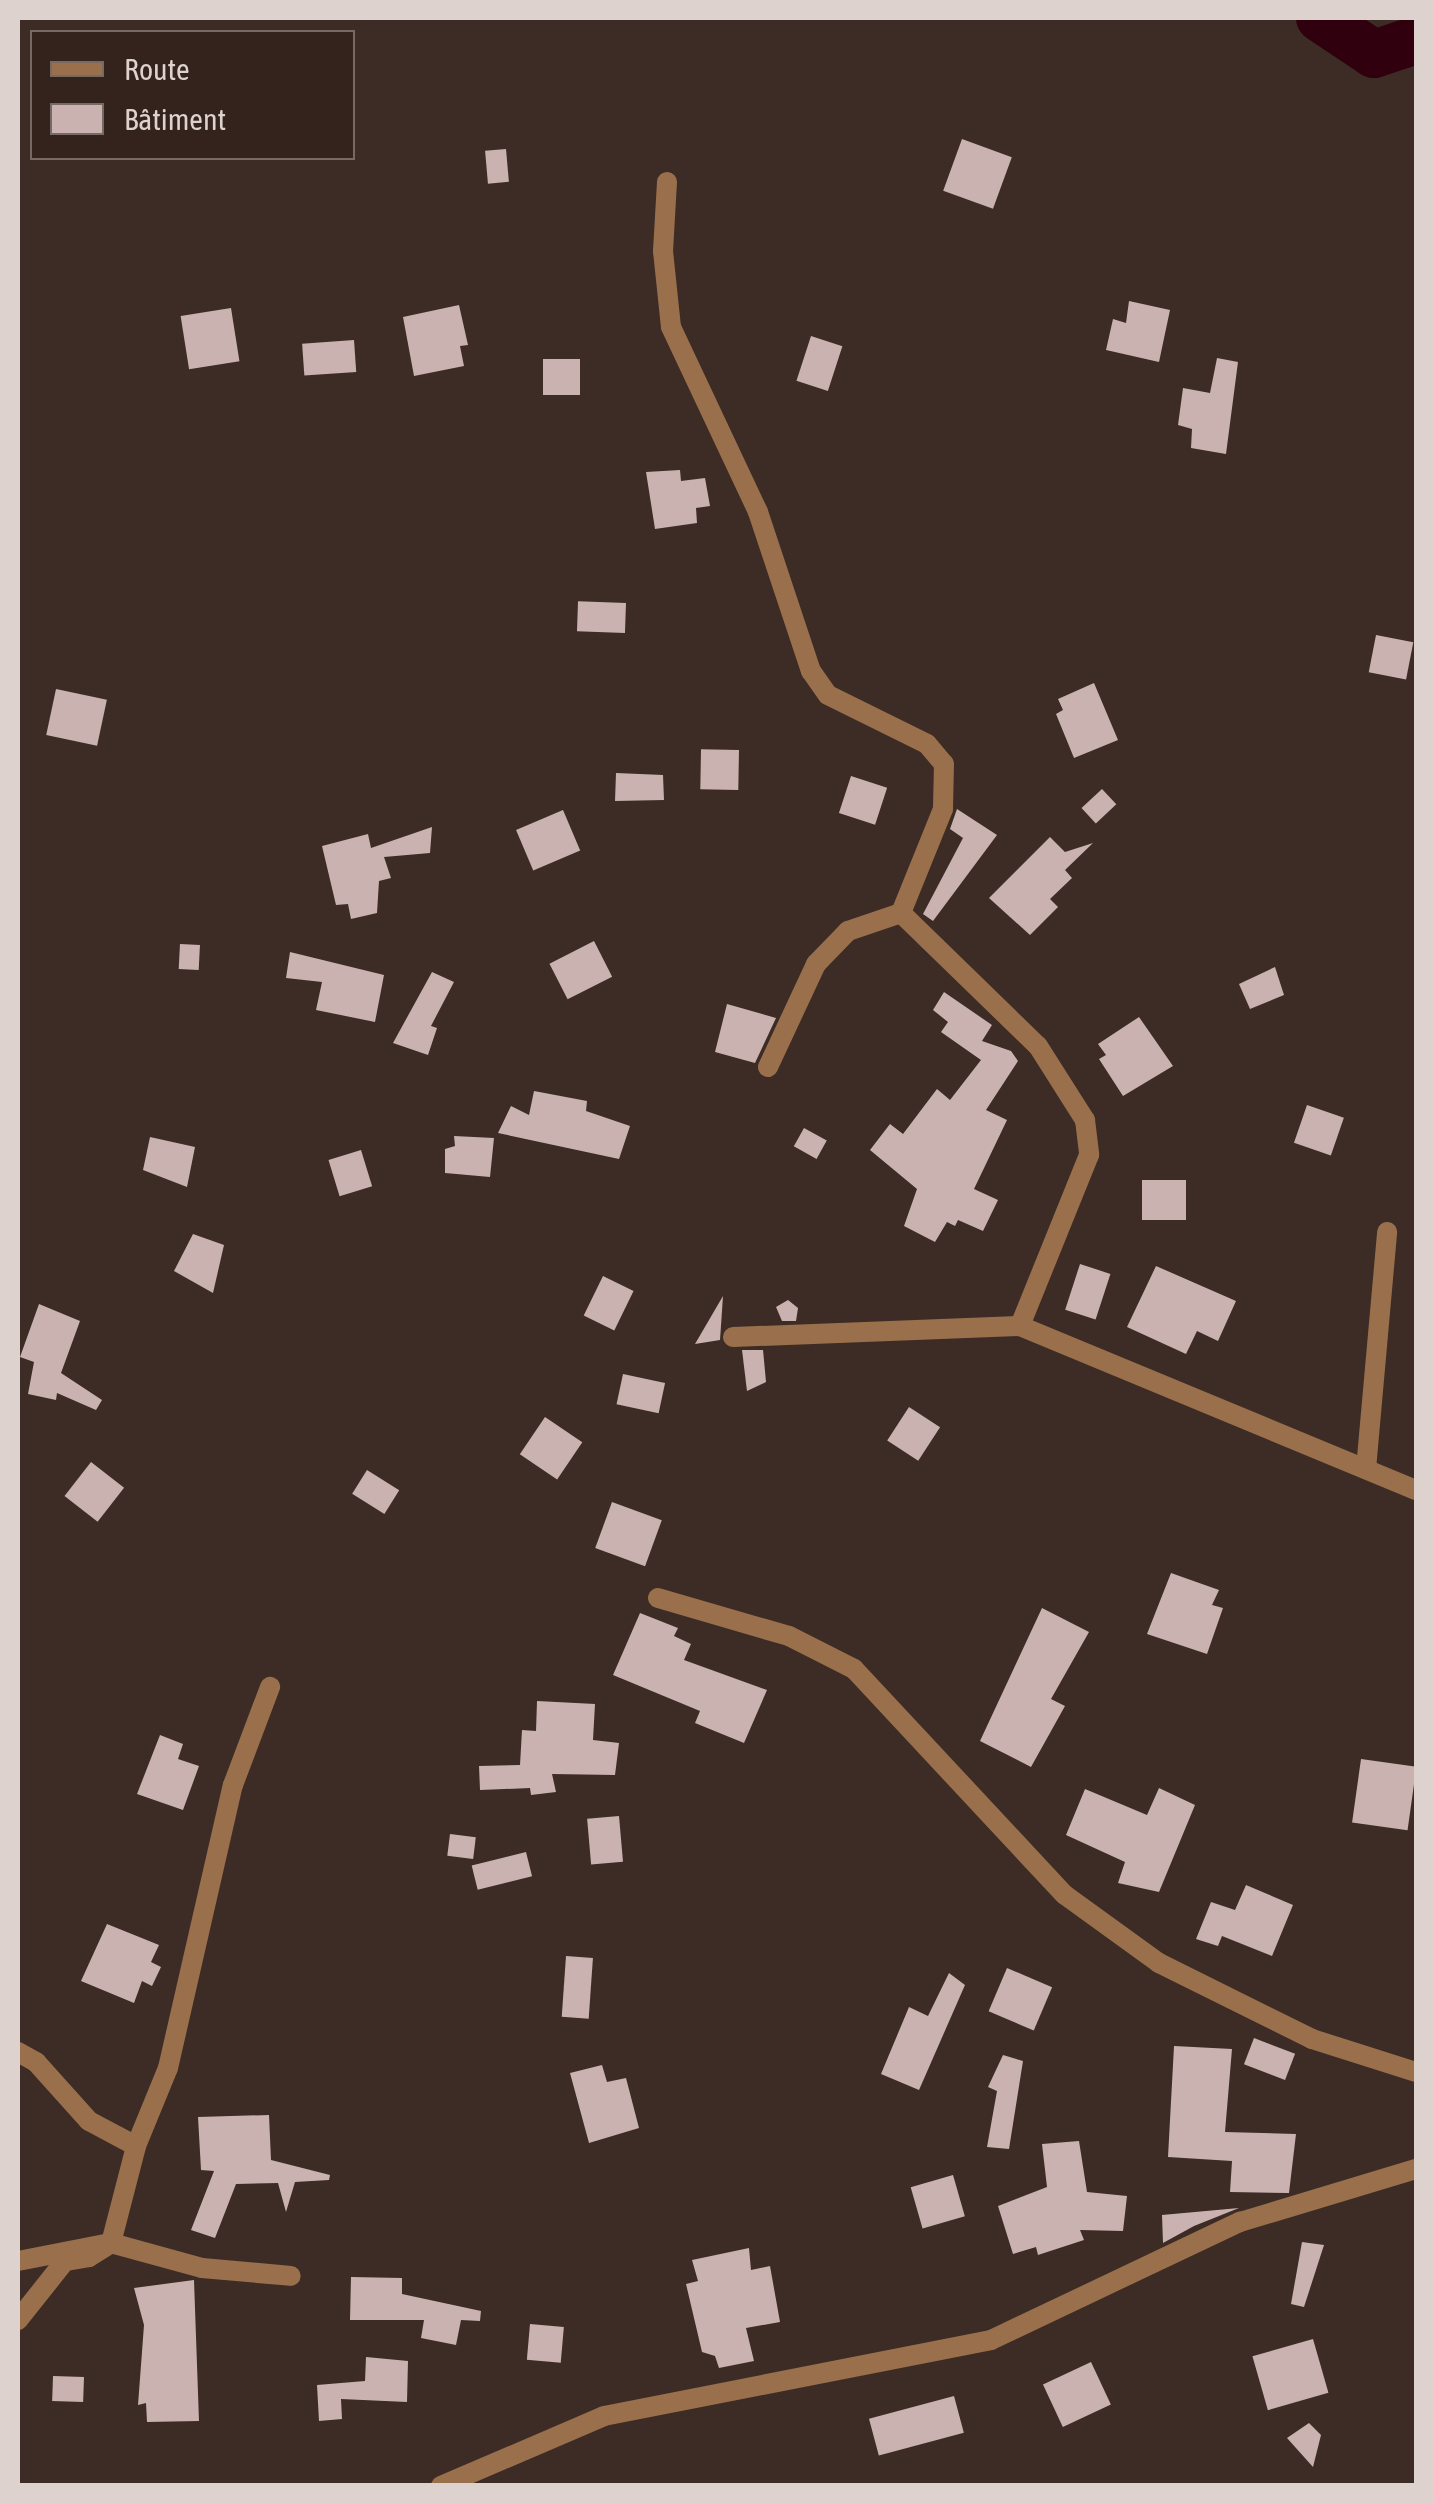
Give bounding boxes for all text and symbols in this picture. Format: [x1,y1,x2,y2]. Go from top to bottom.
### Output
legend [30,30,355,160]
text: Route [124,52,190,86]
text: Bâtiment [124,102,226,136]

